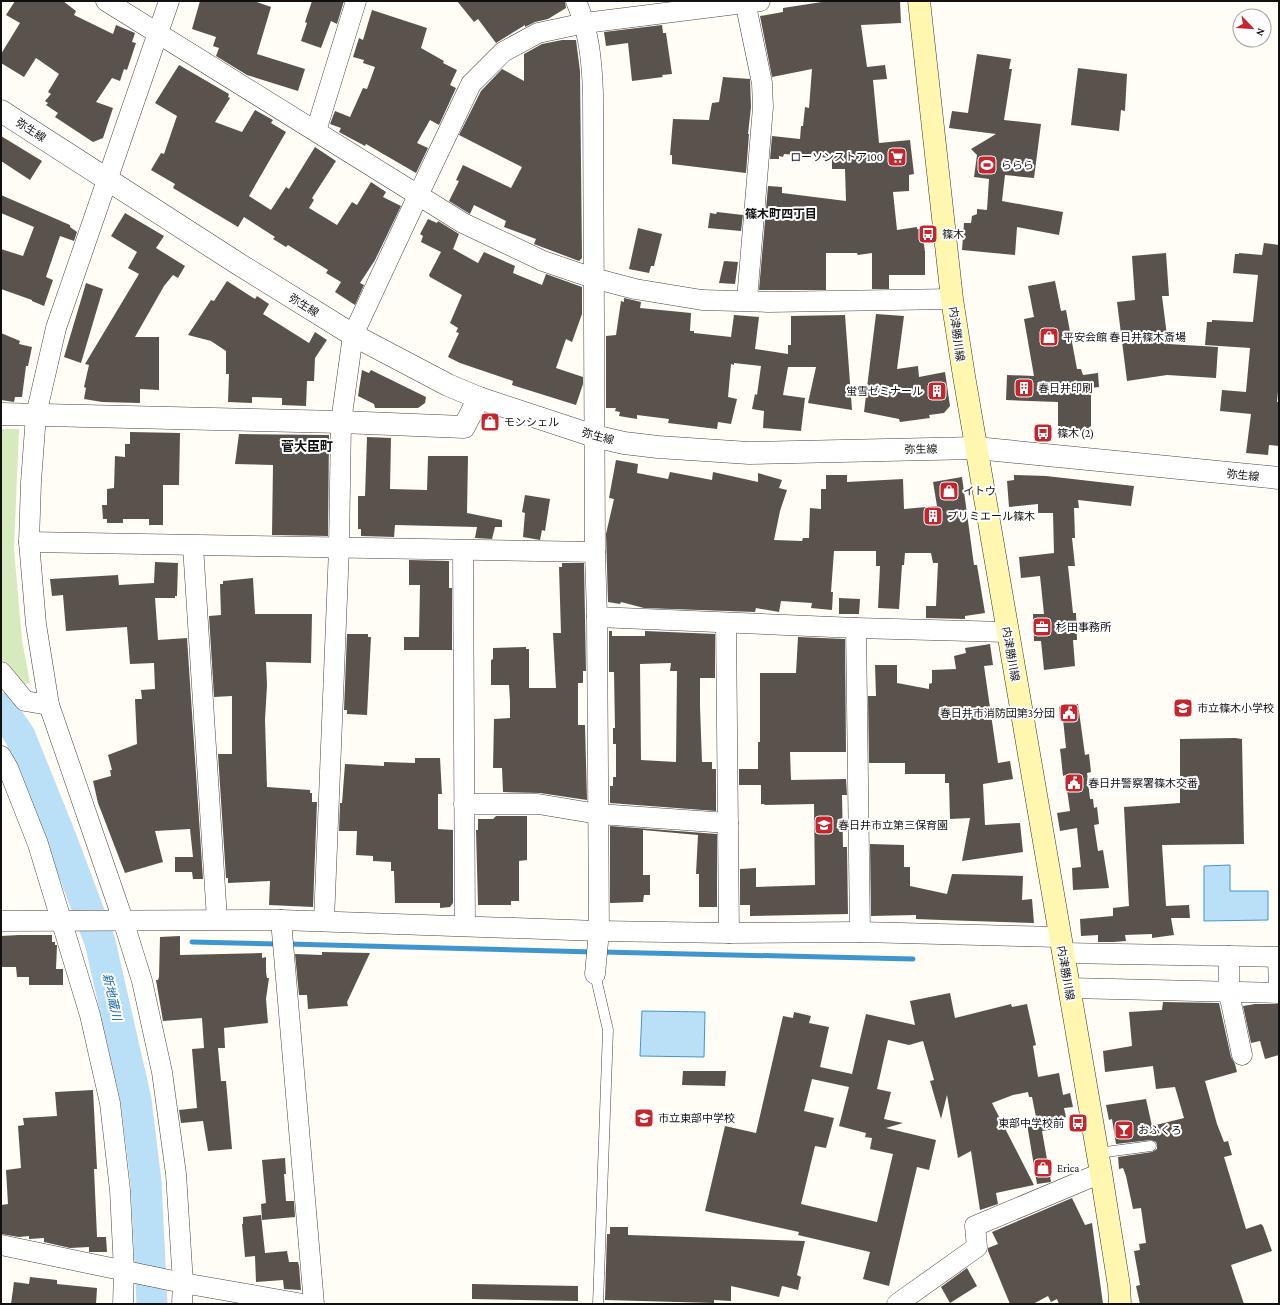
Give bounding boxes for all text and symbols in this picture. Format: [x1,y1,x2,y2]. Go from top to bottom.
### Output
north arrow [1232,8,1272,48]
text: N [1254,26,1268,39]
street label: 弥生線 [14,116,48,144]
supermarket icon: ローソンストア100 [886,146,908,168]
place label: ローソンストア100 [790,151,883,163]
sports icon: ららら [976,154,998,176]
place label: ららら [1001,159,1034,171]
district label: 篠木町四丁目 [745,207,817,221]
bus stop icon: 篠木 [917,223,939,245]
place label: 篠木 [942,228,964,240]
street label: 弥生線 [287,291,321,319]
street label: 内津勝川線 [947,306,967,362]
shop icon: 平安会館 春日井篠木斎場 [1038,326,1060,348]
place label: 平安会館 春日井篠木斎場 [1063,331,1186,343]
building icon: 春日井印刷 [1013,377,1035,399]
building icon: 蛍雪ゼミナール [926,380,948,402]
place label: 春日井印刷 [1038,382,1093,394]
place label: 蛍雪ゼミナール [846,385,923,397]
shop icon: モンシェル [479,411,501,433]
place label: モンシェル [504,416,559,428]
bus stop icon: 篠木 (2) [1032,422,1054,444]
street label: 弥生線 [581,426,615,446]
place label: 篠木 (2) [1057,427,1094,440]
district label: 菅大臣町 [281,439,333,454]
street label: 弥生線 [904,443,938,455]
street label: 弥生線 [1226,467,1260,483]
shop icon: イトウ [938,480,960,502]
place label: イトウ [963,485,996,497]
building icon: プリミエール篠木 [922,505,944,527]
place label: プリミエール篠木 [947,510,1035,522]
office icon: 杉田事務所 [1031,616,1053,638]
place label: 杉田事務所 [1056,621,1112,633]
street label: 内津勝川線 [1000,626,1022,682]
school or university icon: 市立篠木小学校 [1172,697,1194,719]
public building icon: 春日井市消防団第3分団 [1058,702,1080,724]
place label: 市立篠木小学校 [1197,702,1274,714]
place label: 春日井市消防団第3分団 [940,707,1055,719]
public building icon: 春日井警察署篠木交番 [1063,772,1085,794]
place label: 春日井警察署篠木交番 [1088,777,1198,789]
school or university icon: 春日井市立第三保育園 [813,814,835,836]
place label: 春日井市立第三保育園 [838,819,948,831]
street label: 内津勝川線 [1055,945,1077,1001]
water label: 新地蔵川 [100,972,125,1024]
school or university icon: 市立東部中学校 [633,1107,655,1129]
place label: 市立東部中学校 [658,1112,735,1124]
bus stop icon: 東部中学校前 [1067,1112,1089,1134]
place label: 東部中学校前 [998,1117,1064,1129]
bar icon: おふくろ [1113,1119,1135,1141]
place label: おふくろ [1138,1124,1182,1136]
shop icon: Erica [1032,1157,1054,1179]
place label: Erica [1057,1162,1079,1174]

